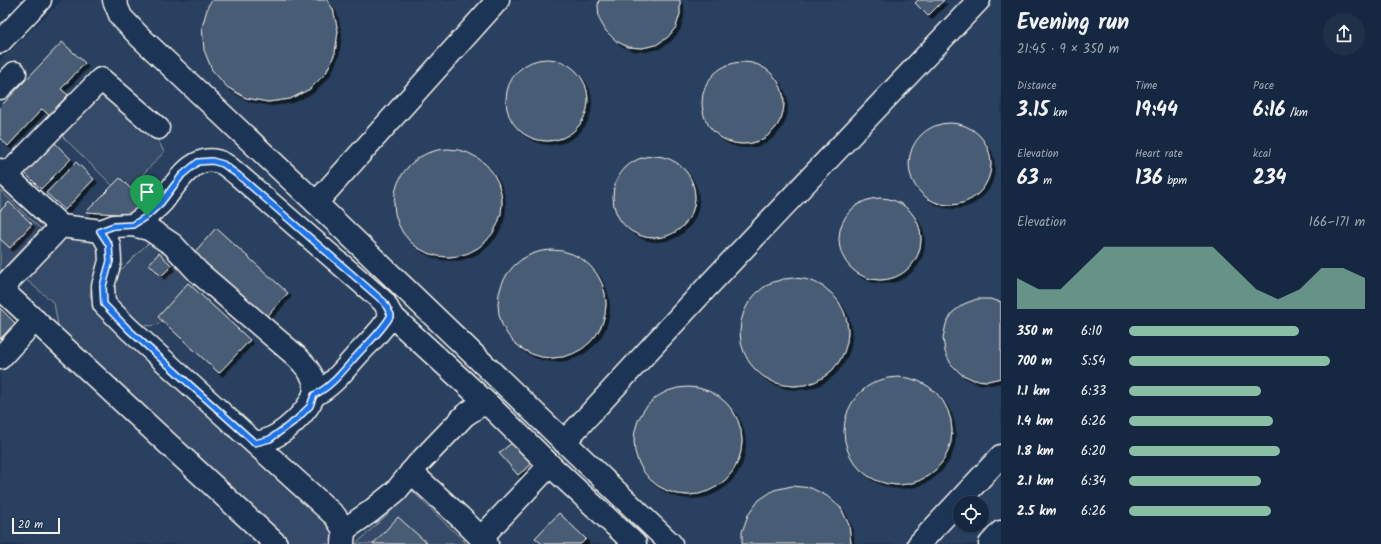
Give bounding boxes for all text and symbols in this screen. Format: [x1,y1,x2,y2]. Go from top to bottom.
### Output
text: Evening run [1017,6,1129,41]
button: share [1323,13,1365,55]
text: 21:45 · 9 × 350 m [1017,39,1119,60]
text: Distance [1017,77,1057,95]
text: Time [1135,77,1157,95]
text: Pace [1253,77,1274,95]
text: 3.15 [1017,95,1049,127]
text: 19:44 [1135,95,1178,127]
text: 6:16 [1253,95,1286,127]
text: km [1049,104,1067,122]
text: /km [1286,104,1308,122]
text: Elevation [1017,145,1059,163]
text: Heart rate [1135,145,1183,163]
text: kcal [1253,145,1271,163]
text: 63 [1017,163,1039,195]
text: 136 [1135,163,1163,195]
text: 234 [1253,163,1287,195]
text: m [1039,172,1052,190]
text: bpm [1163,172,1187,190]
pin [130,175,164,216]
icon: arrive [136,181,158,203]
text: Elevation [1017,212,1066,233]
text: 166–171 m [1309,212,1365,233]
text: 350 m [1017,321,1053,342]
text: 6:10 [1081,321,1102,342]
text: 700 m [1017,351,1052,372]
text: 5:54 [1081,351,1105,372]
text: 1.1 km [1017,381,1050,402]
text: 6:33 [1081,381,1106,402]
text: 1.4 km [1017,411,1053,432]
text: 6:26 [1081,411,1106,432]
text: 1.8 km [1017,441,1054,462]
text: 6:20 [1081,441,1105,462]
text: 2.1 km [1017,471,1054,492]
text: 6:34 [1081,471,1106,492]
map controls [953,496,989,532]
button: locate [953,496,989,532]
text: 2.5 km [1017,501,1056,522]
text: 6:26 [1081,501,1106,522]
scale bar [12,516,60,535]
text: 20 m [18,516,43,534]

